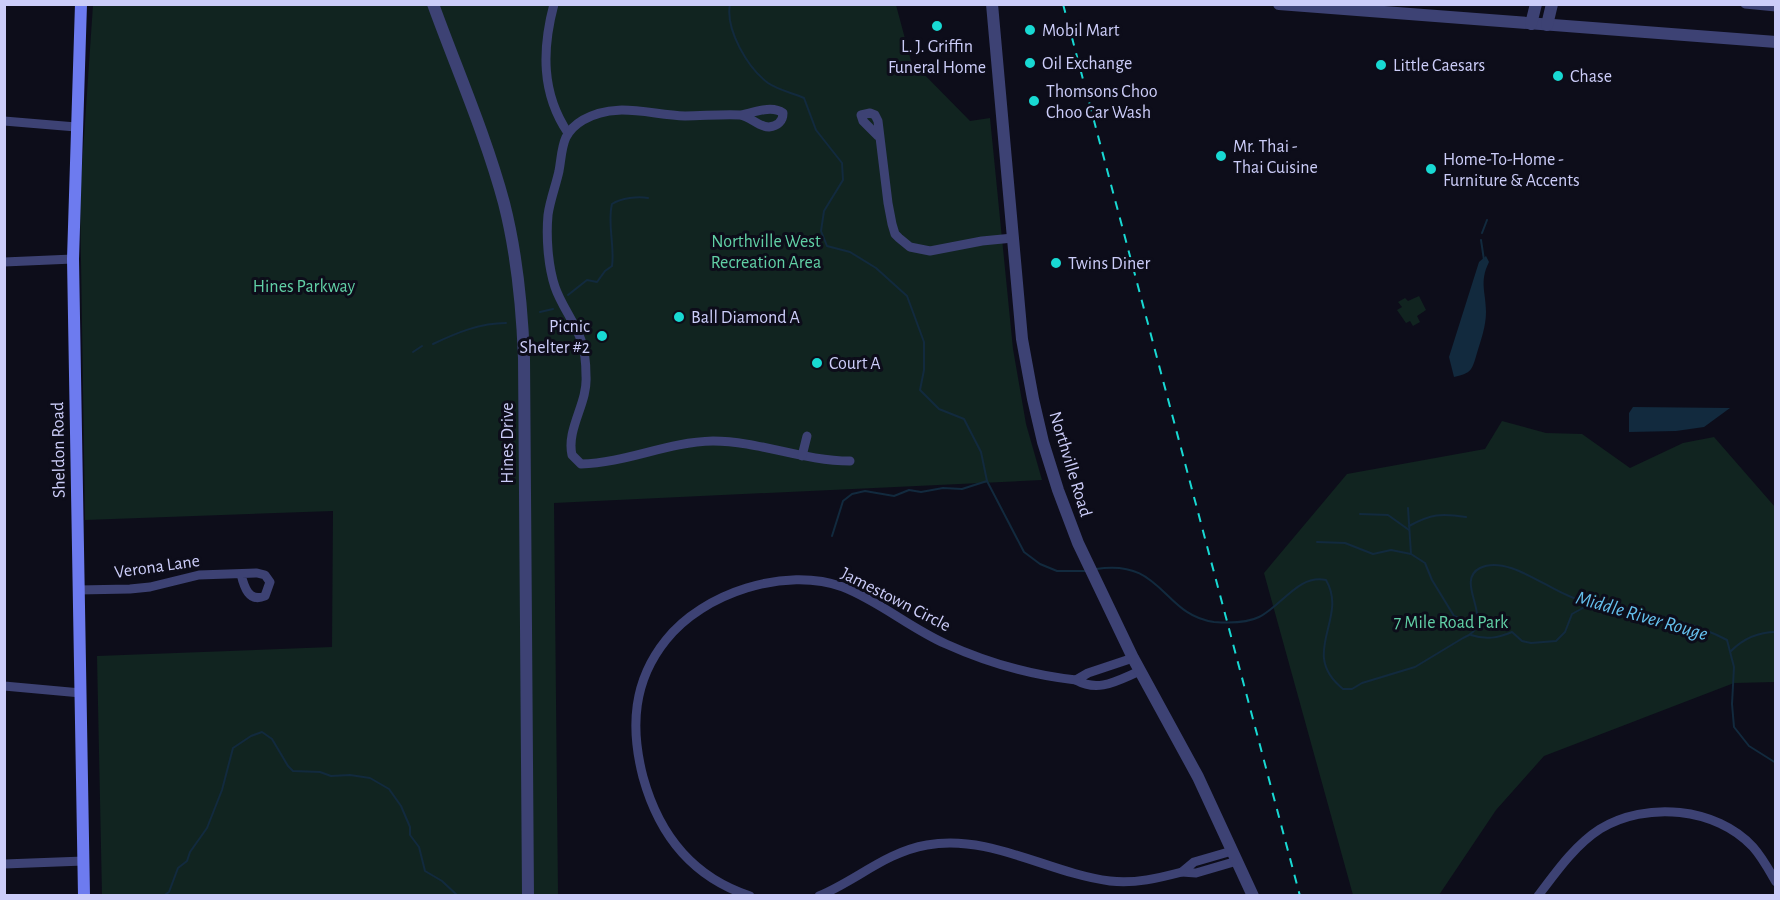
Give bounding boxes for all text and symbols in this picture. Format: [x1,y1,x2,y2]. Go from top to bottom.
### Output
marker: L. J. Griffin Funeral Home [930,19,944,33]
place label: Mobil Mart [1042,22,1120,40]
marker: Mobil Mart [1023,23,1037,37]
place label: L. J. Griffin Funeral Home [888,38,986,77]
place label: Oil Exchange [1042,55,1132,73]
marker: Oil Exchange [1023,56,1037,70]
place label: Little Caesars [1393,57,1485,75]
marker: Little Caesars [1374,58,1388,72]
place label: Chase [1570,68,1612,86]
marker: Chase [1551,69,1565,83]
place label: Thomsons Choo Choo Car Wash [1046,83,1158,122]
marker: Thomsons Choo Choo Car Wash [1027,94,1041,108]
place label: Mr. Thai - Thai Cuisine [1233,138,1318,177]
marker: Mr. Thai - Thai Cuisine [1214,149,1228,163]
place label: Home-To-Home - Furniture & Accents [1443,151,1580,190]
marker: Home-To-Home - Furniture & Accents [1424,162,1438,176]
park label: Northville West Recreation Area [711,233,821,272]
place label: Twins Diner [1068,255,1151,273]
marker: Twins Diner [1049,256,1063,270]
park label: Hines Parkway [253,278,356,296]
place label: Ball Diamond A [691,309,801,327]
marker: Ball Diamond A [672,310,686,324]
place label: Picnic Shelter #2 [520,318,590,357]
marker: Picnic Shelter #2 [595,329,609,343]
place label: Court A [829,355,881,373]
marker: Court A [810,356,824,370]
street label: Sheldon Road [49,402,69,498]
street label: Hines Drive [499,402,517,484]
street label: Northville Road [1045,409,1095,519]
street label: Verona Lane [113,552,201,582]
street label: Jamestown Circle [838,565,953,635]
water label: Middle River Rouge [1574,588,1710,644]
park label: 7 Mile Road Park [1394,614,1509,632]

